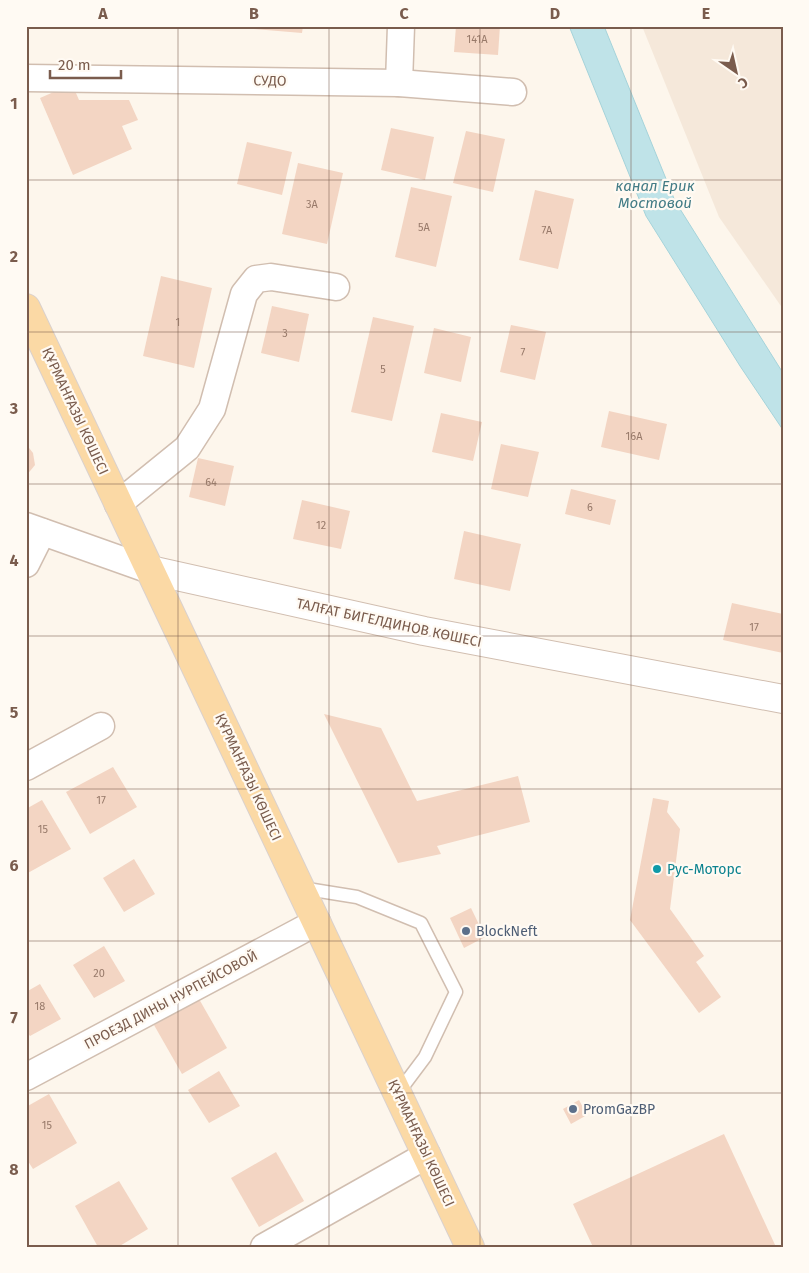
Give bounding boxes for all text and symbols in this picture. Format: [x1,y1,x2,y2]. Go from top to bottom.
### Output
text: A [97,4,108,23]
text: B [249,4,259,23]
text: C [399,4,409,23]
text: D [550,4,560,23]
text: E [702,4,710,23]
house number: 141А [466,33,488,46]
scale bar [50,48,121,80]
north arrow [712,48,762,98]
text: 20 m [58,56,91,74]
street label: СУДО [253,72,287,90]
text: С [735,73,751,92]
text: 1 [10,94,18,113]
water label: канал Ерик Мостовой [615,177,695,212]
house number: 3А [306,198,319,211]
house number: 5А [418,221,431,234]
house number: 7А [542,224,553,237]
text: 2 [10,247,18,266]
house number: 1 [176,316,180,329]
house number: 3 [282,327,288,340]
street label: ҚҰРМАНҒАЗЫ КӨШЕСІ [38,345,112,477]
house number: 7 [521,346,526,359]
house number: 5 [380,363,386,376]
text: 3 [9,399,18,418]
house number: 16А [626,430,643,443]
house number: 64 [205,476,217,489]
house number: 6 [587,501,593,514]
house number: 12 [316,519,326,532]
text: 4 [9,551,19,570]
street label: ТАЛҒАТ БИГЕЛДИНОВ КӨШЕСІ [295,595,483,651]
house number: 17 [749,621,759,634]
text: 5 [10,703,19,722]
street label: ҚҰРМАНҒАЗЫ КӨШЕСІ [211,711,285,843]
house number: 17 [96,794,106,807]
house number: 15 [38,823,49,836]
text: 6 [9,856,19,875]
place label: Рус-Моторс [667,861,742,878]
marker: Рус-Моторс [651,863,663,875]
place label: BlockNeft [476,923,538,940]
marker: BlockNeft [460,925,472,937]
street label: ПРОЕЗД ДИНЫ НУРПЕЙСОВОЙ [82,947,260,1053]
house number: 20 [93,967,105,980]
house number: 18 [35,1000,45,1013]
text: 7 [10,1008,18,1027]
street label: ҚҰРМАНҒАЗЫ КӨШЕСІ [384,1077,458,1209]
place label: PromGazBP [583,1101,655,1118]
marker: PromGazBP [567,1103,579,1115]
house number: 15 [42,1119,53,1132]
text: 8 [9,1160,19,1179]

